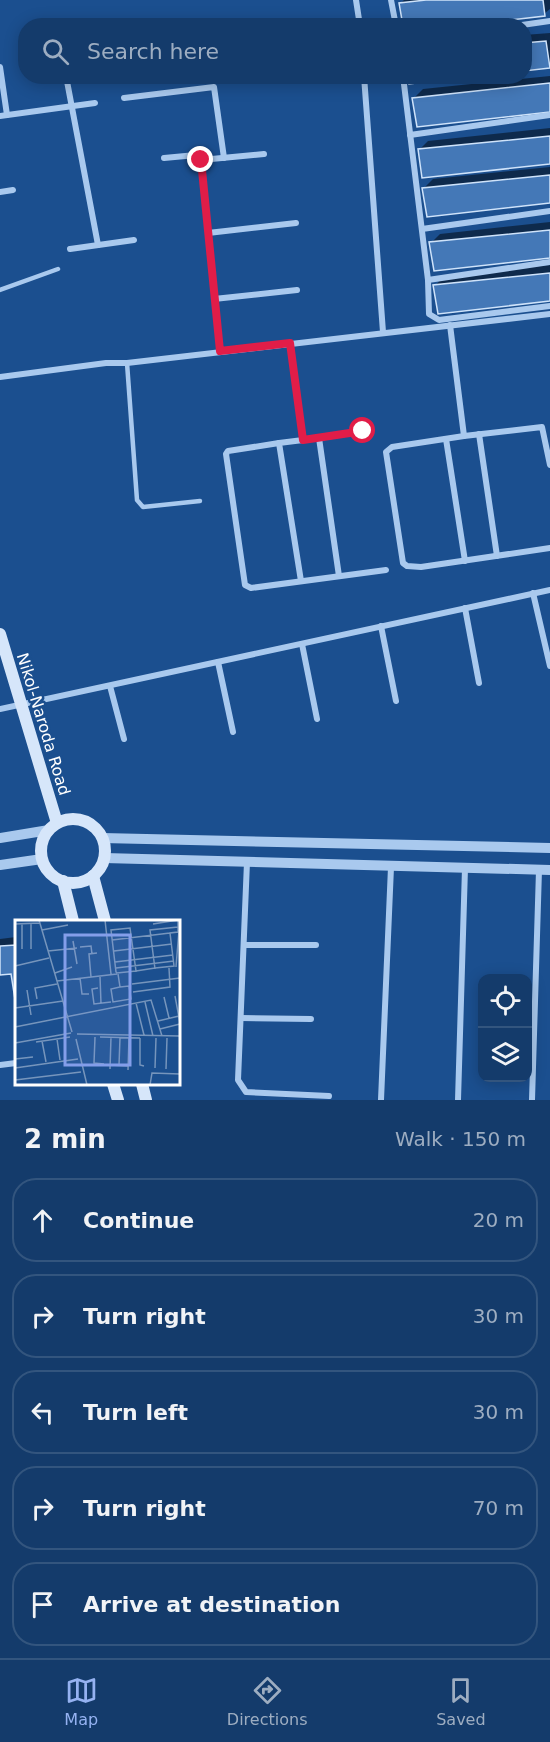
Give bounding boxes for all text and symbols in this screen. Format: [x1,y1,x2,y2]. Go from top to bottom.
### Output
search box [18,18,532,84]
icon: search [39,35,72,68]
text: Search here [87,39,219,64]
route end [187,146,213,172]
route start [349,417,375,443]
street label: Nikol-Naroda Road [13,651,74,798]
inset map [15,920,180,1085]
map controls [478,974,532,1082]
button: locate [478,974,532,1028]
button: layers [478,1028,532,1082]
text: 2 min [24,1124,106,1154]
text: Walk · 150 m [395,1127,526,1151]
icon: ahead [26,1204,59,1237]
text: Continue [83,1208,194,1233]
text: 20 m [473,1208,524,1232]
icon: right [26,1300,59,1333]
text: Turn right [83,1304,206,1329]
text: 30 m [473,1304,524,1328]
icon: left [26,1396,59,1429]
text: Turn left [83,1400,188,1425]
text: 30 m [473,1400,524,1424]
icon: right [26,1492,59,1525]
text: Turn right [83,1496,206,1521]
text: 70 m [473,1496,524,1520]
icon: arrive [26,1588,59,1621]
text: Arrive at destination [83,1592,340,1617]
tab: Map [64,1674,98,1729]
tab: Directions [227,1674,307,1729]
tab: Saved [436,1674,486,1729]

